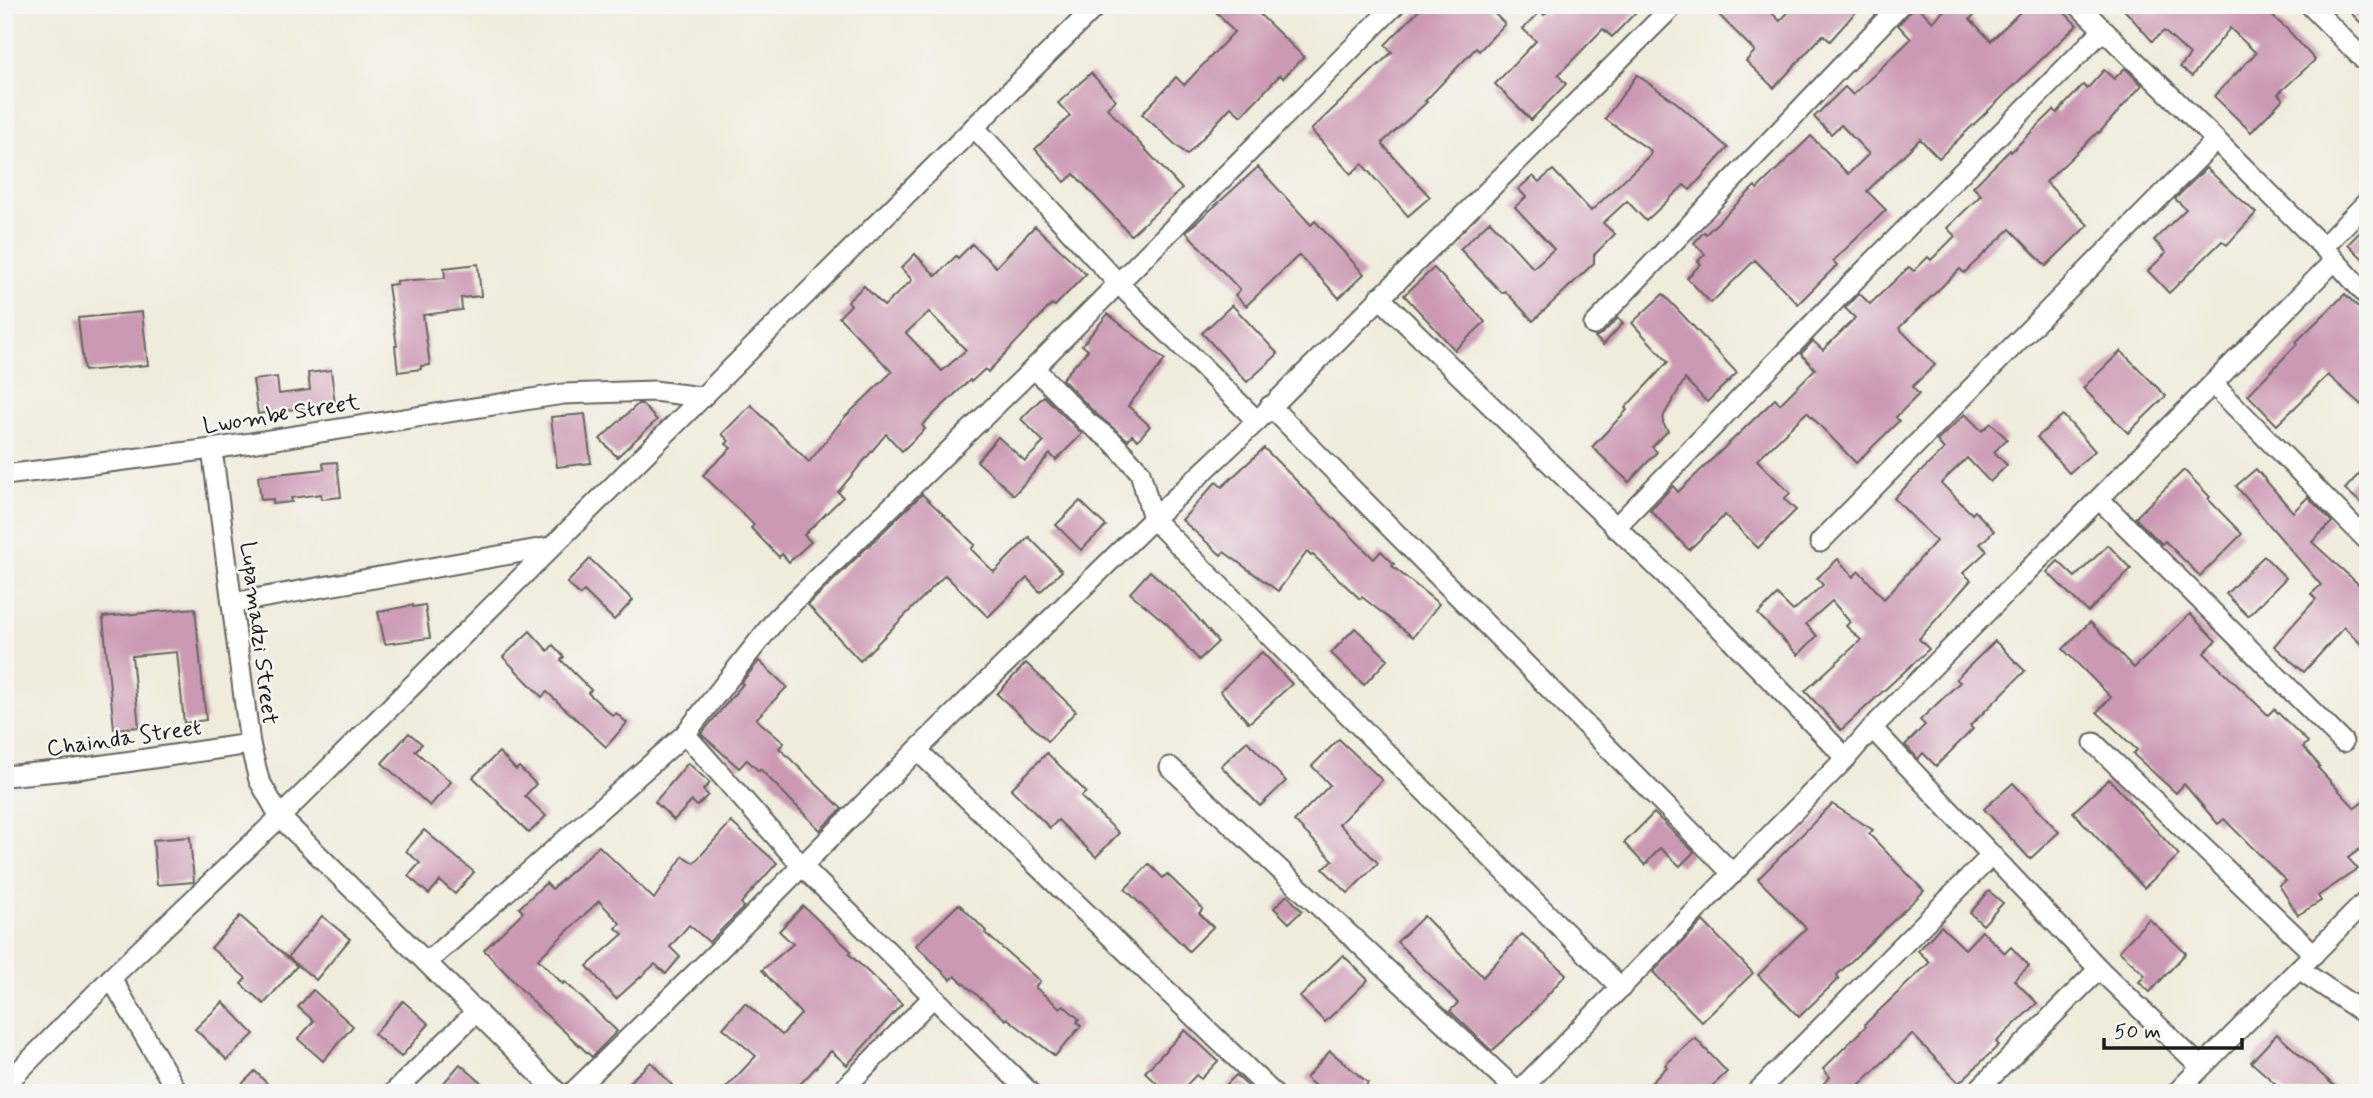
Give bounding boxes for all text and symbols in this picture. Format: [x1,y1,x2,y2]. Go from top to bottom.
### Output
street label: Lwombe Street [201,388,362,442]
street label: Lupamadzi Street [232,540,284,727]
street label: Chainda Street [45,713,204,765]
scale bar [2104,1007,2242,1051]
text: 50 m [2114,1018,2161,1046]

